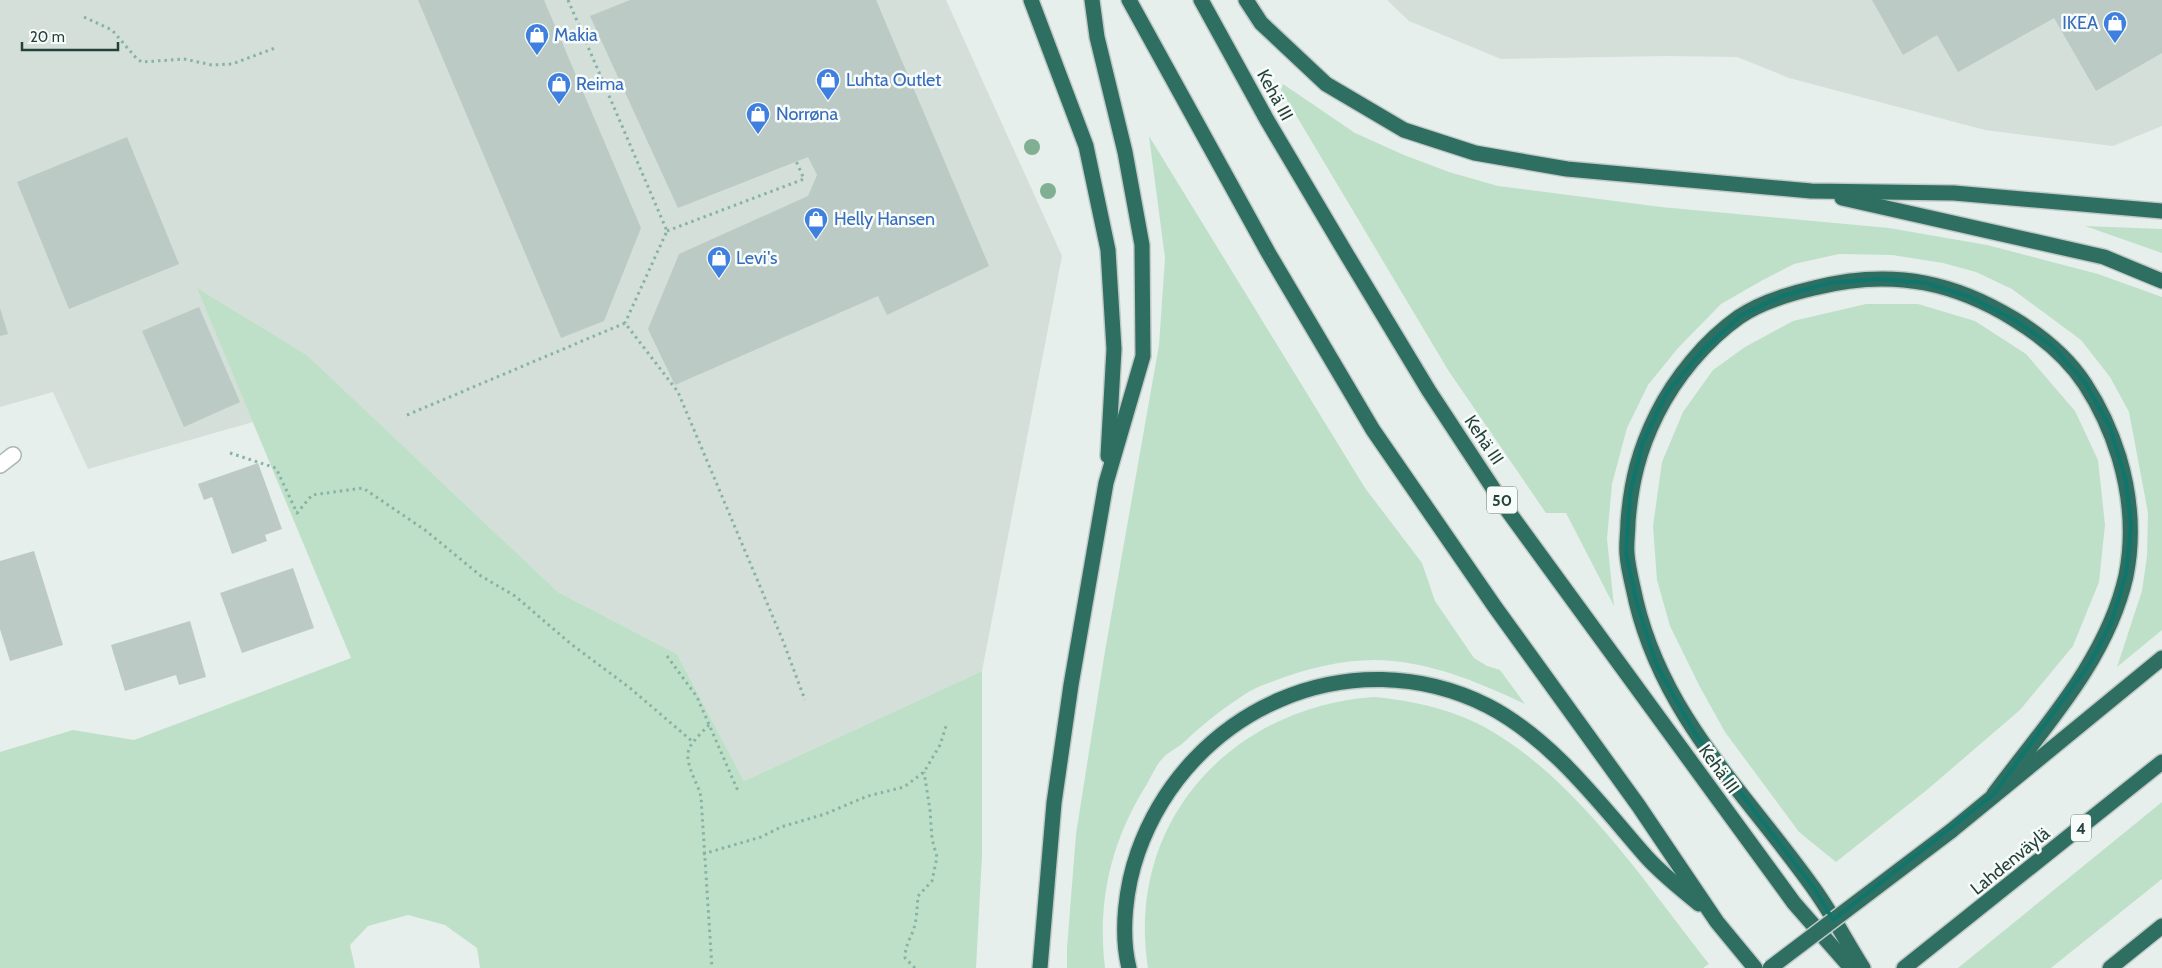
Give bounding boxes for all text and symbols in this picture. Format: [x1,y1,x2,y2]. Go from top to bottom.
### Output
shop icon: IKEA [2102,10,2128,44]
place label: IKEA [2062,12,2098,34]
scale bar [22,20,119,52]
shop icon: Makia [524,22,550,56]
place label: Makia [554,24,598,46]
text: 20 m [30,28,65,46]
street label: Kehä III [1252,66,1298,124]
shop icon: Luhta Outlet [815,67,841,101]
place label: Luhta Outlet [846,69,941,91]
shop icon: Reima [546,71,572,105]
place label: Reima [576,73,624,95]
shop icon: Norrøna [745,101,771,135]
place label: Norrøna [776,103,838,125]
shop icon: Helly Hansen [803,206,829,240]
place label: Helly Hansen [834,208,935,230]
shop icon: Levi's [706,245,732,279]
place label: Levi's [736,247,778,269]
street label: Kehä III [1459,411,1509,469]
road number: 50 [1487,486,1517,514]
street label: Kehä III [1694,740,1744,798]
road number: 4 [2071,814,2091,841]
street label: Lahdenväylä [1966,822,2054,900]

